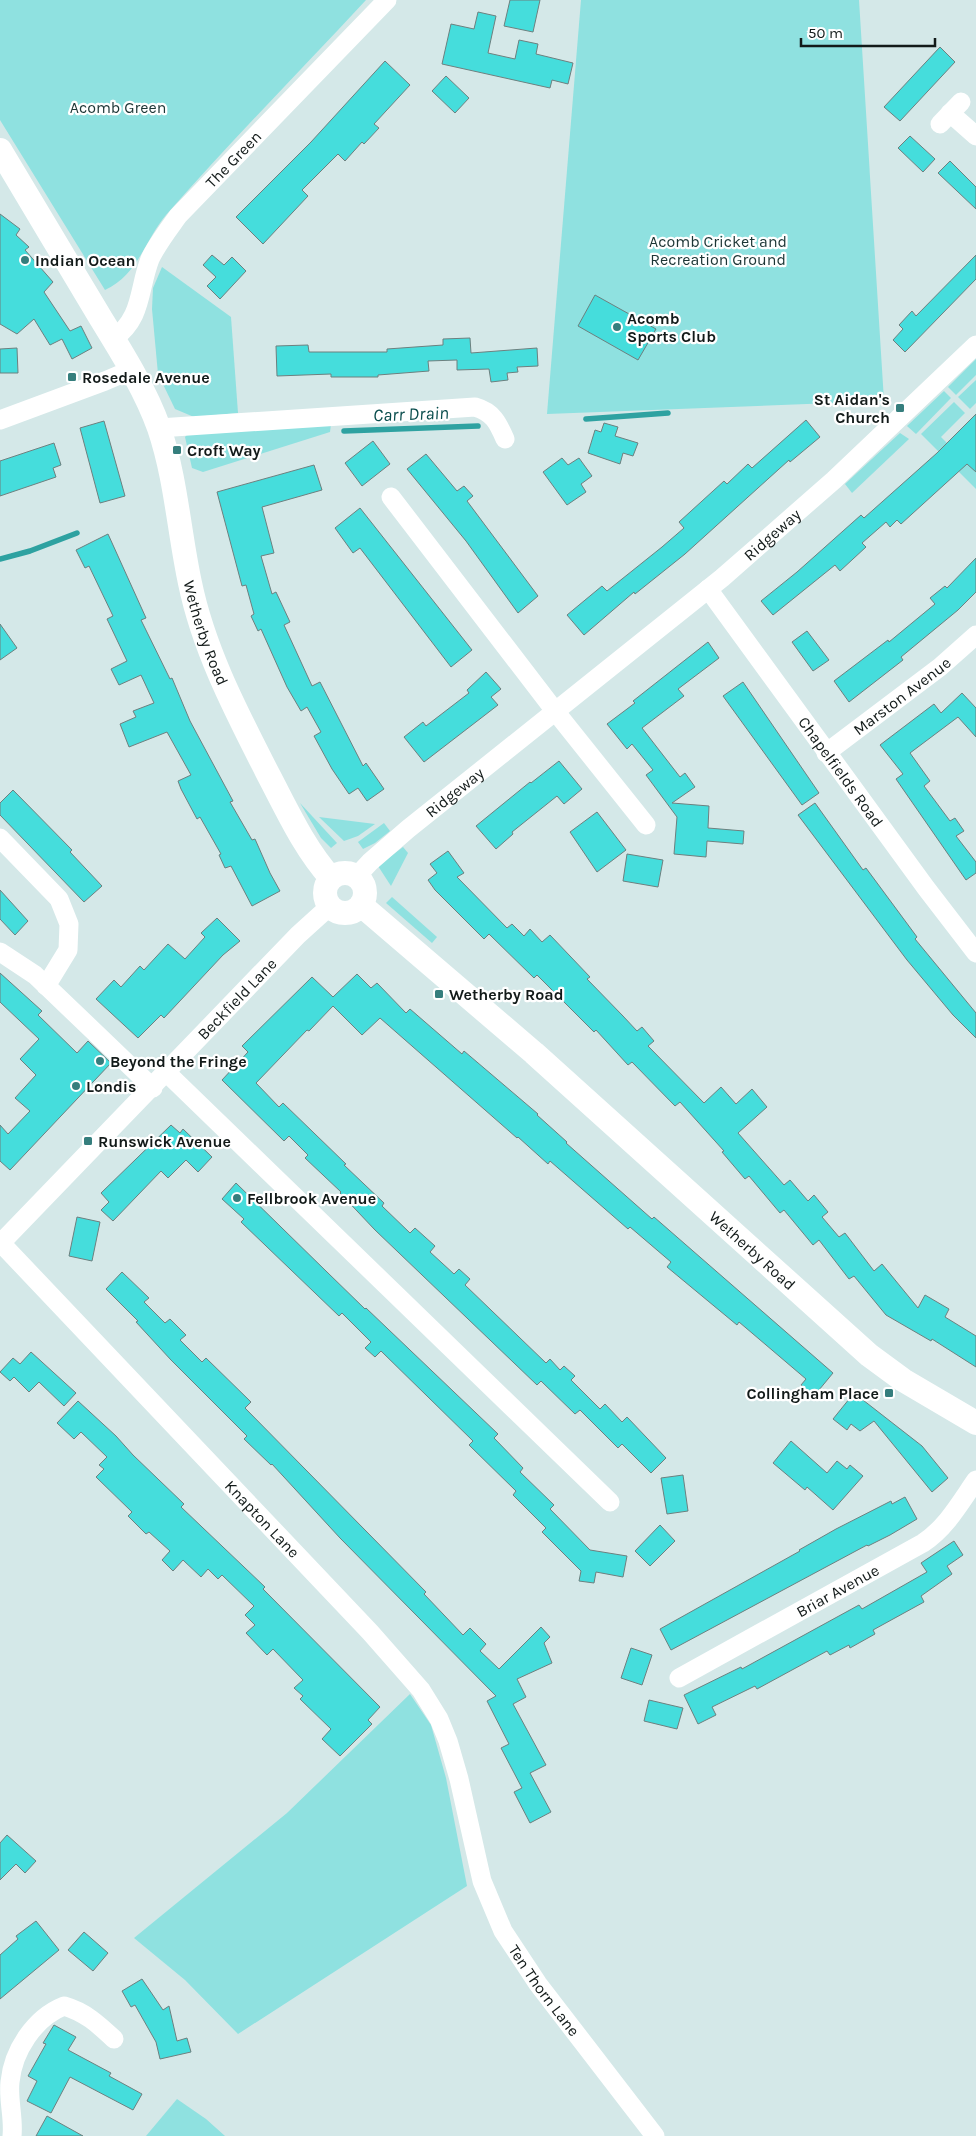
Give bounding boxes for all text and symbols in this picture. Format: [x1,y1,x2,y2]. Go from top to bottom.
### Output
scale bar [801,15,935,47]
text: 50 m [808,24,843,42]
park label: Acomb Green [70,98,166,117]
street label: The Green [201,127,265,192]
park label: Acomb Cricket and Recreation Ground [649,232,787,269]
place label: Indian Ocean [35,251,136,270]
marker: Indian Ocean [19,254,31,266]
place label: Acomb Sports Club [627,309,716,346]
marker: Acomb Sports Club [611,321,623,333]
place label: Rosedale Avenue [82,368,210,387]
marker: Rosedale Avenue [66,371,78,383]
place label: St Aidan's Church [814,390,890,427]
water label: Carr Drain [373,402,449,426]
marker: St Aidan's Church [894,402,906,414]
place label: Croft Way [187,441,261,460]
marker: Croft Way [171,444,183,456]
street label: Ridgeway [739,504,804,564]
street label: Wetherby Road [180,579,233,688]
street label: Marston Avenue [849,653,955,739]
street label: Chapelfields Road [795,713,888,830]
street label: Ridgeway [421,763,488,821]
street label: Beckfield Lane [193,954,280,1043]
place label: Wetherby Road [449,985,564,1004]
marker: Wetherby Road [433,988,445,1000]
place label: Beyond the Fringe [110,1052,247,1071]
marker: Beyond the Fringe [94,1055,106,1067]
place label: Londis [86,1077,136,1096]
marker: Londis [70,1080,82,1092]
place label: Runswick Avenue [98,1132,231,1151]
marker: Runswick Avenue [82,1135,94,1147]
place label: Fellbrook Avenue [247,1189,376,1208]
marker: Fellbrook Avenue [231,1192,243,1204]
street label: Wetherby Road [706,1206,800,1294]
place label: Collingham Place [747,1384,879,1403]
marker: Collingham Place [883,1387,895,1399]
street label: Knapton Lane [221,1476,304,1562]
street label: Briar Avenue [793,1560,882,1621]
street label: Ten Thorn Lane [505,1941,584,2040]

